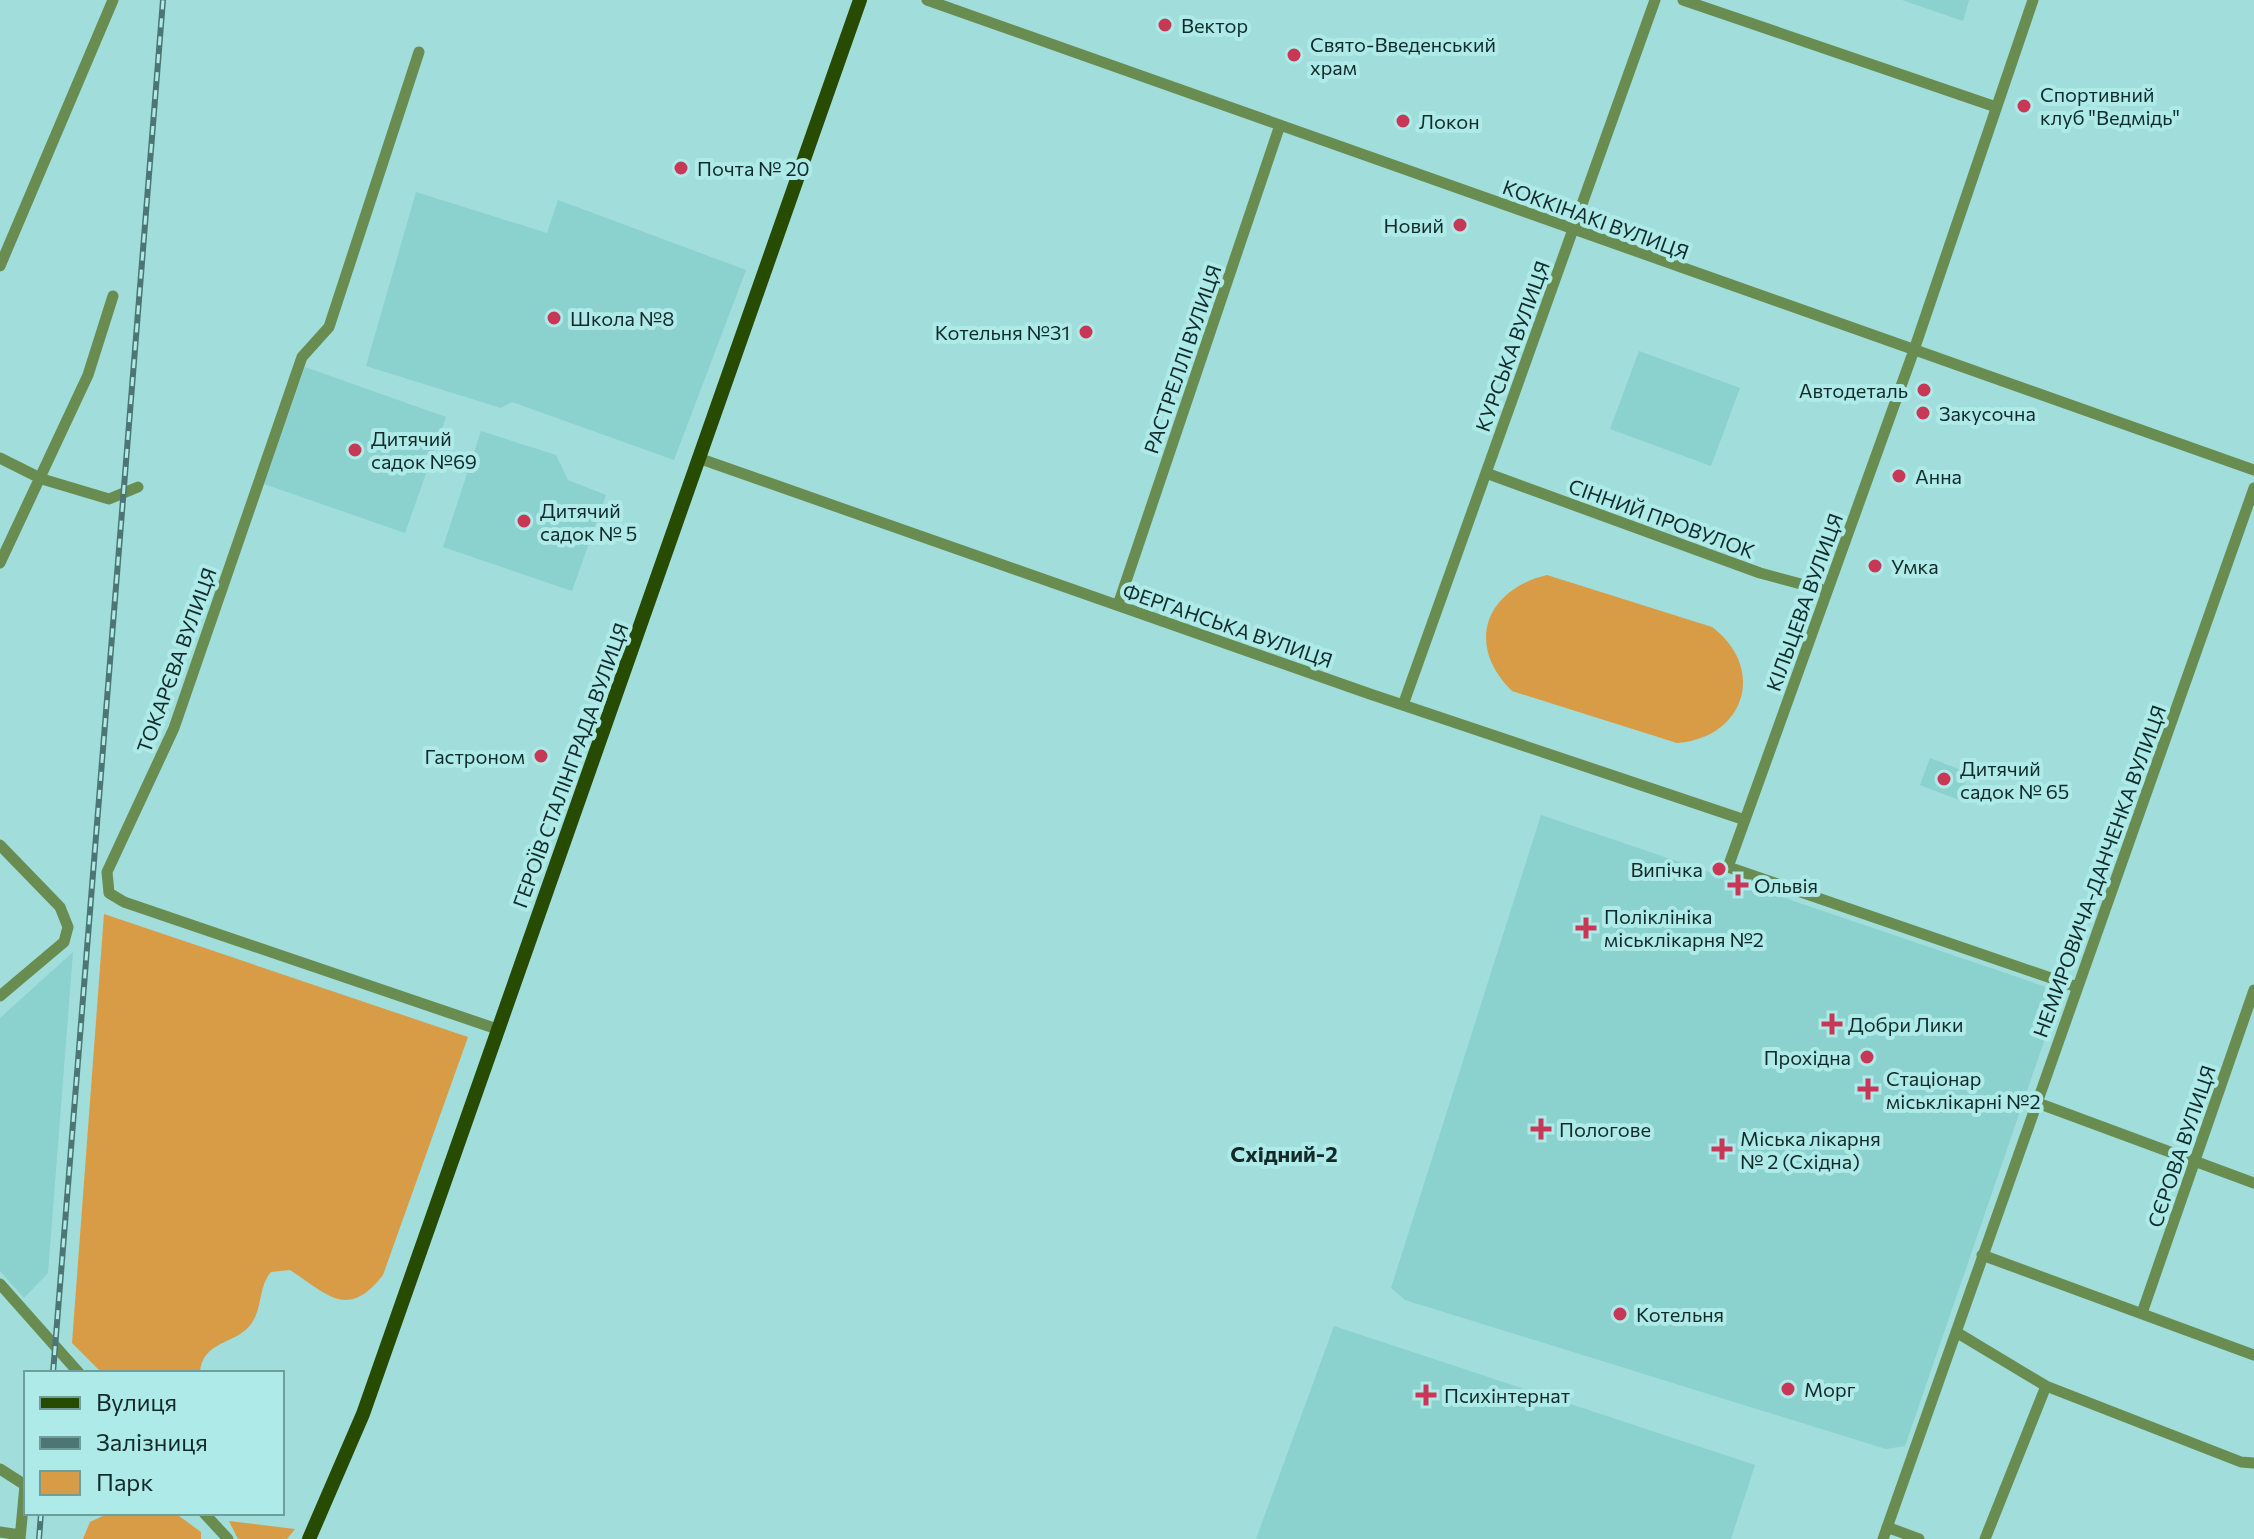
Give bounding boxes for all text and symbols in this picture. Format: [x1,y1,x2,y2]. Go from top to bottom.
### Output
place label: Вектор [1181,13,1248,37]
marker: Вектор [1156,16,1174,34]
place label: Свято-Введенський храм [1310,32,1496,79]
marker: Свято-Введенський храм [1285,46,1303,64]
place label: Спортивний клуб "Ведмідь" [2040,82,2180,129]
marker: Спортивний клуб "Ведмідь" [2015,97,2033,115]
place label: Локон [1419,109,1480,133]
marker: Локон [1394,112,1412,130]
place label: Почта № 20 [697,156,809,180]
marker: Почта № 20 [672,159,690,177]
street label: КОККІНАКІ ВУЛИЦЯ [1500,174,1692,264]
place label: Новий [1384,213,1444,237]
marker: Новий [1451,216,1469,234]
street label: КУРСЬКА ВУЛИЦЯ [1470,257,1554,435]
street label: РАСТРЕЛЛІ ВУЛИЦЯ [1138,261,1226,457]
place label: Школа №8 [570,306,674,330]
marker: Школа №8 [545,309,563,327]
place label: Котельня №31 [935,320,1070,344]
marker: Котельня №31 [1077,323,1095,341]
place label: Автодеталь [1799,378,1908,402]
marker: Автодеталь [1915,381,1933,399]
place label: Закусочна [1939,401,2036,425]
marker: Закусочна [1914,404,1932,422]
place label: Дитячий садок №69 [371,426,477,473]
marker: Дитячий садок №69 [346,441,364,459]
place label: Анна [1915,464,1962,488]
marker: Анна [1890,467,1908,485]
street label: СІННИЙ ПРОВУЛОК [1566,473,1758,563]
place label: Дитячий садок № 5 [540,498,637,545]
street label: КІЛЬЦЕВА ВУЛИЦЯ [1761,510,1847,694]
marker: Дитячий садок № 5 [515,512,533,530]
place label: Умка [1891,554,1939,578]
marker: Умка [1866,557,1884,575]
street label: ТОКАРЄВА ВУЛИЦЯ [131,564,221,756]
street label: ФЕРГАНСЬКА ВУЛИЦЯ [1120,578,1336,672]
street label: ГЕРОЇВ СТАЛІНГРАДА ВУЛИЦЯ [507,619,633,911]
street label: НЕМИРОВИЧА-ДАНЧЕНКА ВУЛИЦЯ [2028,702,2170,1040]
place label: Гастроном [425,744,525,768]
marker: Гастроном [532,747,550,765]
place label: Дитячий садок № 65 [1960,756,2069,803]
marker: Дитячий садок № 65 [1935,770,1953,788]
place label: Випічка [1630,857,1703,881]
marker: Випічка [1710,860,1728,878]
place label: Ольвія [1754,873,1818,897]
marker: Ольвія [1729,876,1747,894]
place label: Поліклініка міськлікарня №2 [1604,904,1764,951]
marker: Поліклініка міськлікарня №2 [1575,917,1597,939]
place label: Добри Лики [1848,1012,1963,1036]
marker: Добри Лики [1823,1015,1841,1033]
place label: Прохідна [1764,1045,1851,1069]
marker: Прохідна [1858,1048,1876,1066]
street label: СЄРОВА ВУЛИЦЯ [2142,1062,2220,1230]
place label: Стаціонар міськлікарні №2 [1886,1066,2041,1113]
marker: Стаціонар міськлікарні №2 [1857,1078,1879,1100]
place label: Пологове [1559,1117,1651,1141]
marker: Пологове [1530,1118,1552,1140]
place label: Міська лікарня № 2 (Східна) [1740,1126,1881,1173]
marker: Міська лікарня № 2 (Східна) [1711,1138,1733,1160]
district label: Східний-2 [1230,1140,1338,1167]
place label: Котельня [1636,1302,1724,1326]
marker: Котельня [1611,1305,1629,1323]
legend [24,1371,284,1515]
place label: Морг [1804,1377,1856,1401]
marker: Морг [1779,1380,1797,1398]
place label: Психінтернат [1444,1383,1570,1407]
marker: Психінтернат [1415,1384,1437,1406]
text: Вулиця [96,1387,177,1416]
text: Залізниця [96,1427,208,1456]
text: Парк [96,1467,153,1496]

